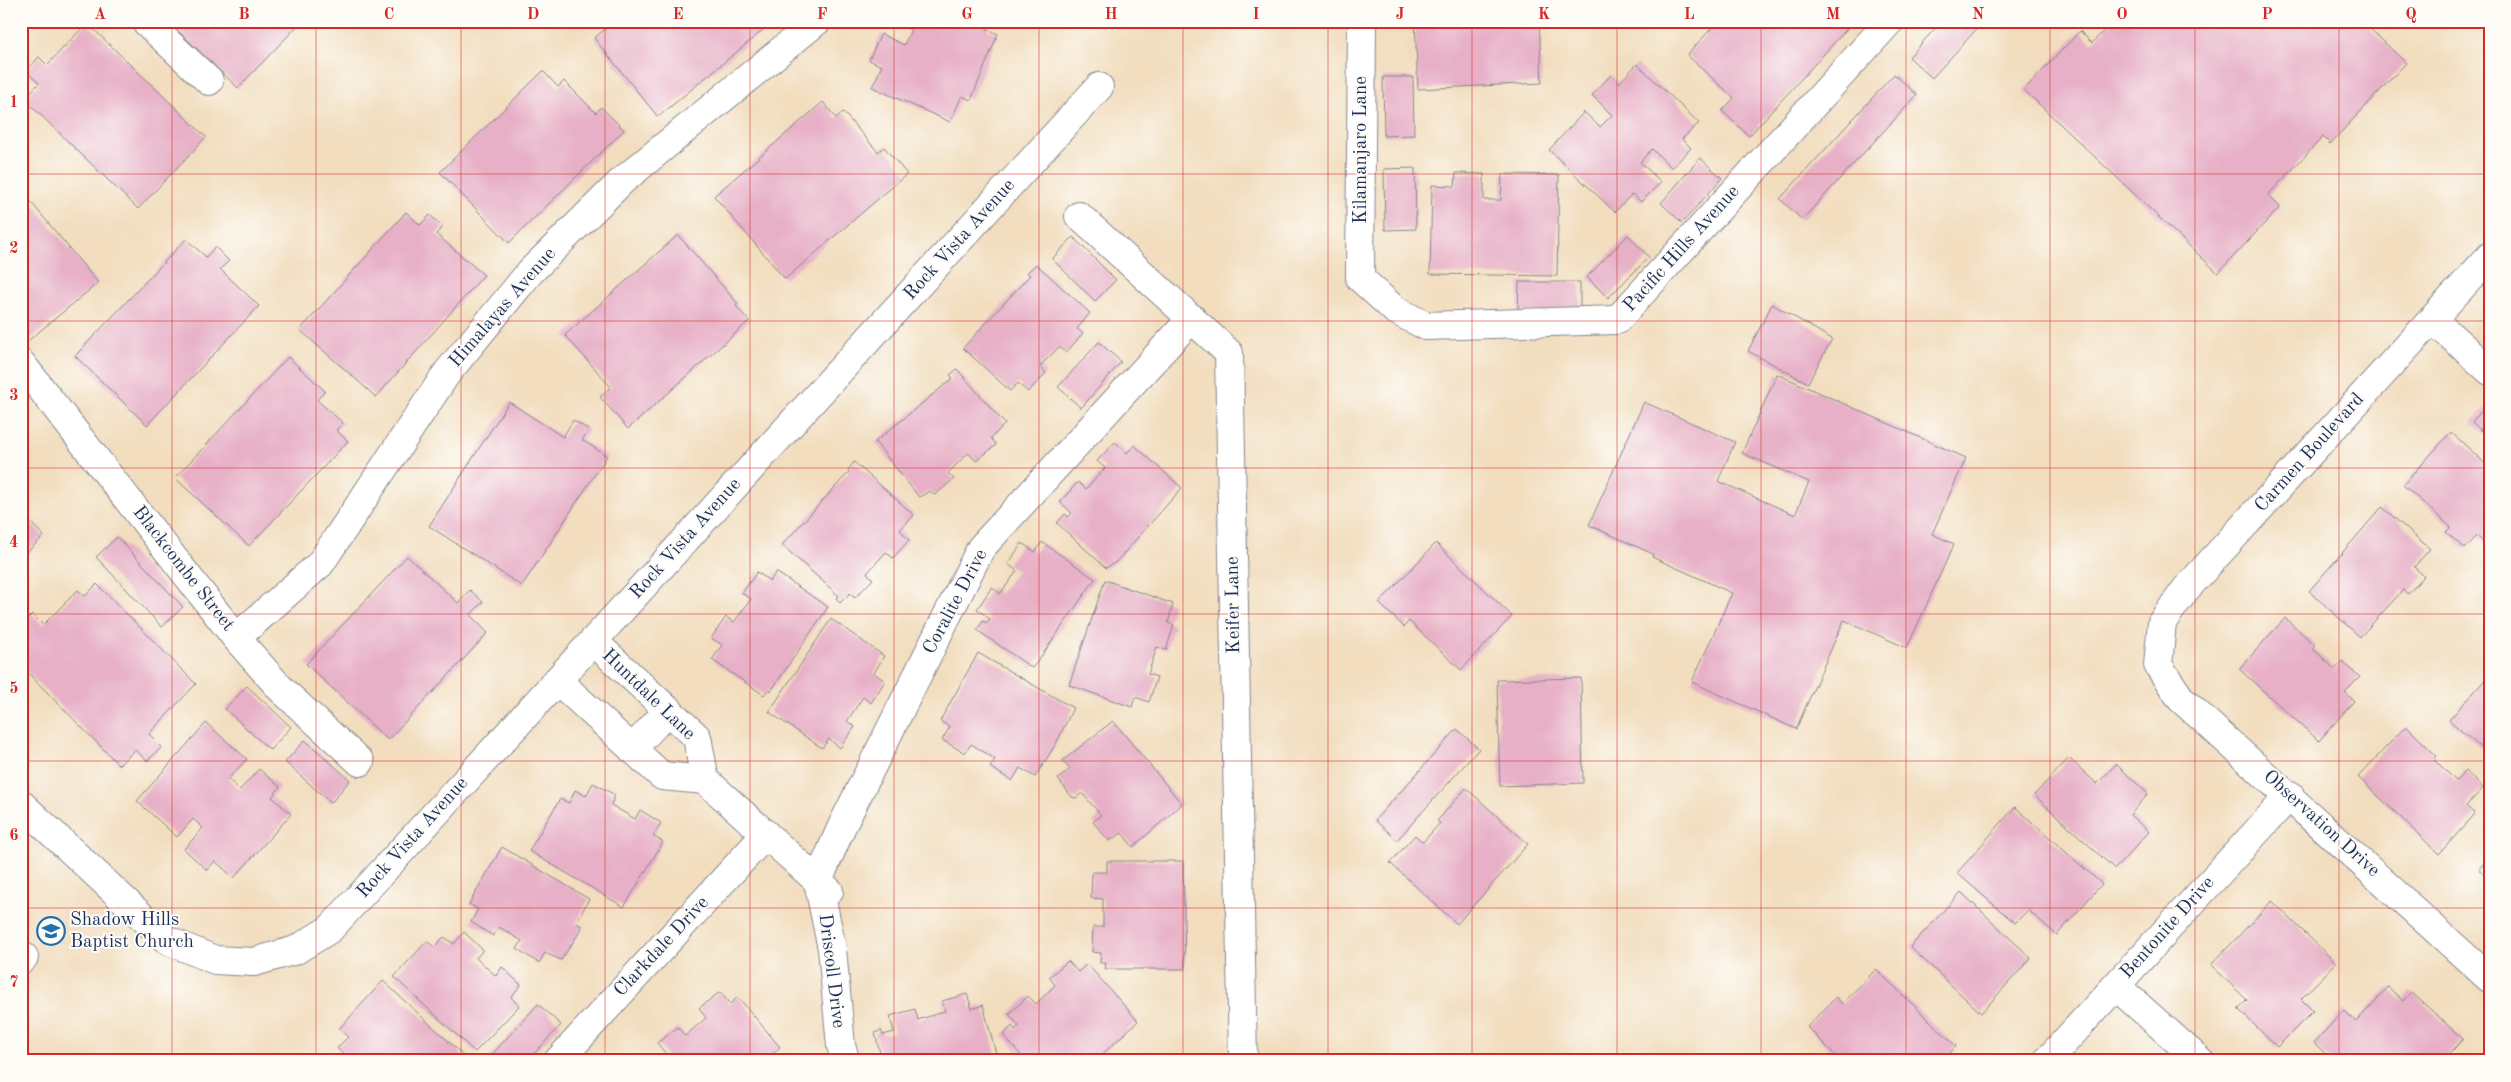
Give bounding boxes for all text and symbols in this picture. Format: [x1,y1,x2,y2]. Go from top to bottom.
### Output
text: A [94,7,106,23]
text: B [238,7,250,23]
text: C [384,7,394,23]
text: D [527,7,539,23]
text: E [672,7,684,23]
text: F [817,7,828,23]
text: G [961,7,973,23]
text: H [1104,7,1118,23]
text: I [1252,7,1260,23]
text: J [1396,7,1405,23]
text: K [1538,7,1550,23]
text: L [1684,7,1695,23]
text: M [1826,7,1840,23]
text: N [1972,7,1985,23]
text: O [2116,7,2128,23]
text: P [2261,7,2273,23]
text: Q [2405,7,2417,23]
street label: Kilamanjaro Lane [1352,76,1371,224]
text: 1 [9,95,19,111]
street label: Rock Vista Avenue [901,176,1019,304]
street label: Pacific Hills Avenue [1620,182,1744,316]
text: 2 [9,241,19,257]
street label: Himalayas Avenue [446,245,560,371]
text: 3 [9,388,19,404]
street label: Carmen Boulevard [2252,390,2368,516]
street label: Rock Vista Avenue [627,475,745,603]
street label: Blackcombe Street [128,503,238,635]
text: 4 [9,535,19,551]
street label: Coralite Drive [920,546,992,658]
street label: Keifer Lane [1224,556,1244,654]
street label: Huntdale Lane [598,646,698,744]
text: 5 [9,681,19,697]
street label: Observation Drive [2259,767,2383,881]
street label: Rock Vista Avenue [354,774,472,902]
text: 6 [9,828,19,844]
street label: Bentonite Drive [2117,873,2219,983]
street label: Clarkdale Drive [611,893,713,1001]
place label: Shadow Hills Baptist Church [70,911,194,952]
street label: Driscoll Drive [815,913,847,1029]
school or university icon: Shadow Hills Baptist Church [36,916,66,946]
text: 7 [9,975,19,991]

